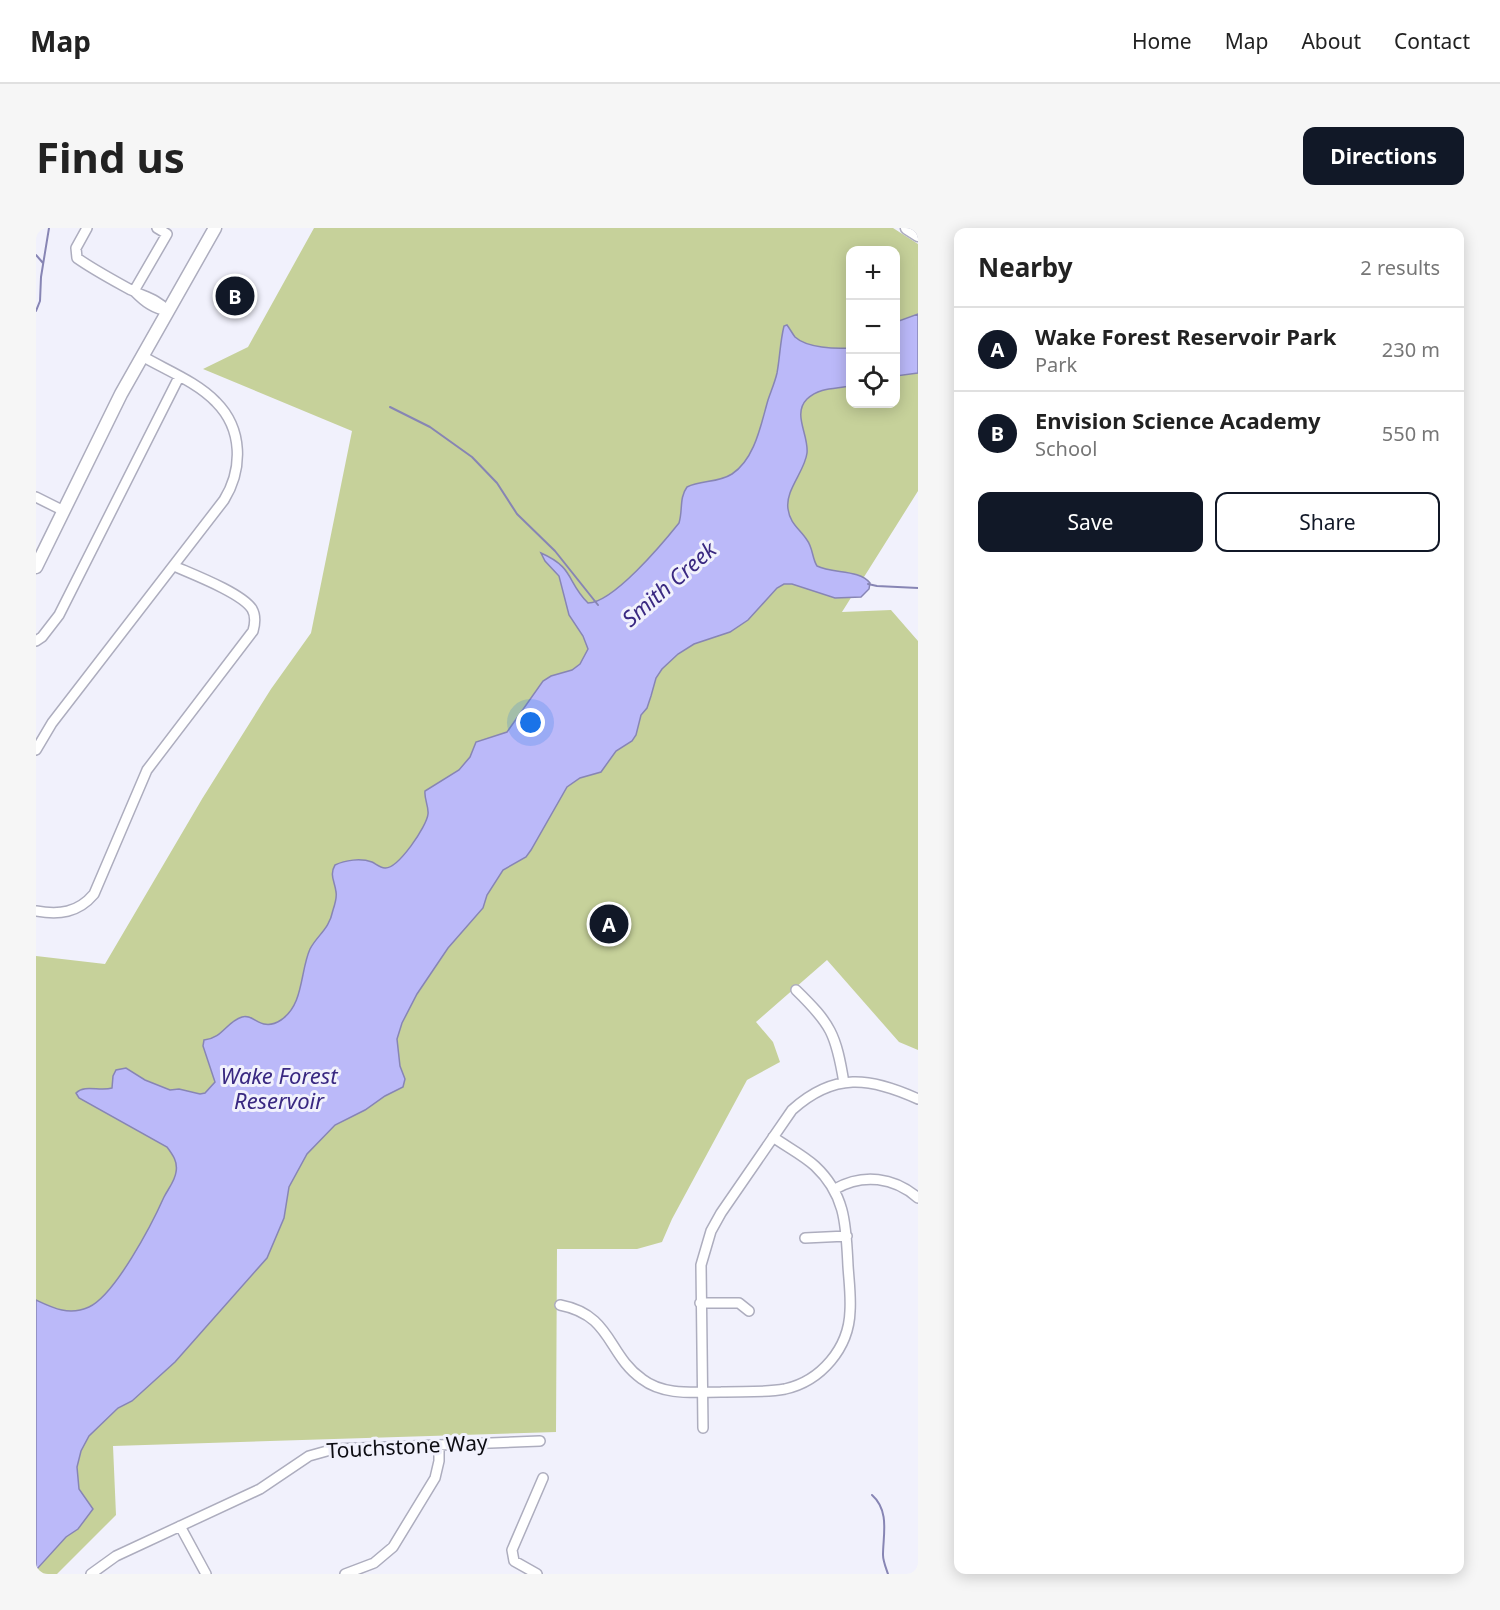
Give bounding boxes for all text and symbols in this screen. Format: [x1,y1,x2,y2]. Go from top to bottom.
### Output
text: Map [30,22,91,60]
text: Home [1132,27,1192,55]
text: Map [1225,27,1268,55]
text: About [1301,27,1361,55]
text: Contact [1394,27,1470,55]
button: Directions [1303,127,1464,185]
text: Find us [36,128,185,185]
map controls [846,246,900,408]
button: + [846,246,900,300]
text: Nearby [978,249,1073,285]
text: 2 results [1360,254,1440,281]
pin: B [216,274,254,318]
button: − [846,300,900,354]
text: Wake Forest Reservoir Park [1035,321,1337,351]
text: A [991,336,1004,363]
text: 230 m [1382,336,1440,363]
text: Park [1035,351,1077,378]
button: locate [846,354,900,408]
text: Envision Science Academy [1035,405,1321,435]
text: B [991,420,1004,447]
text: 550 m [1382,420,1440,447]
text: School [1035,435,1097,462]
button: Save [978,492,1203,552]
button: Share [1215,492,1440,552]
water label: Smith Creek [615,533,723,633]
your location [516,708,545,737]
pin: A [590,902,628,946]
water label: Wake Forest Reservoir [220,1060,339,1115]
street label: Touchstone Way [326,1428,488,1464]

